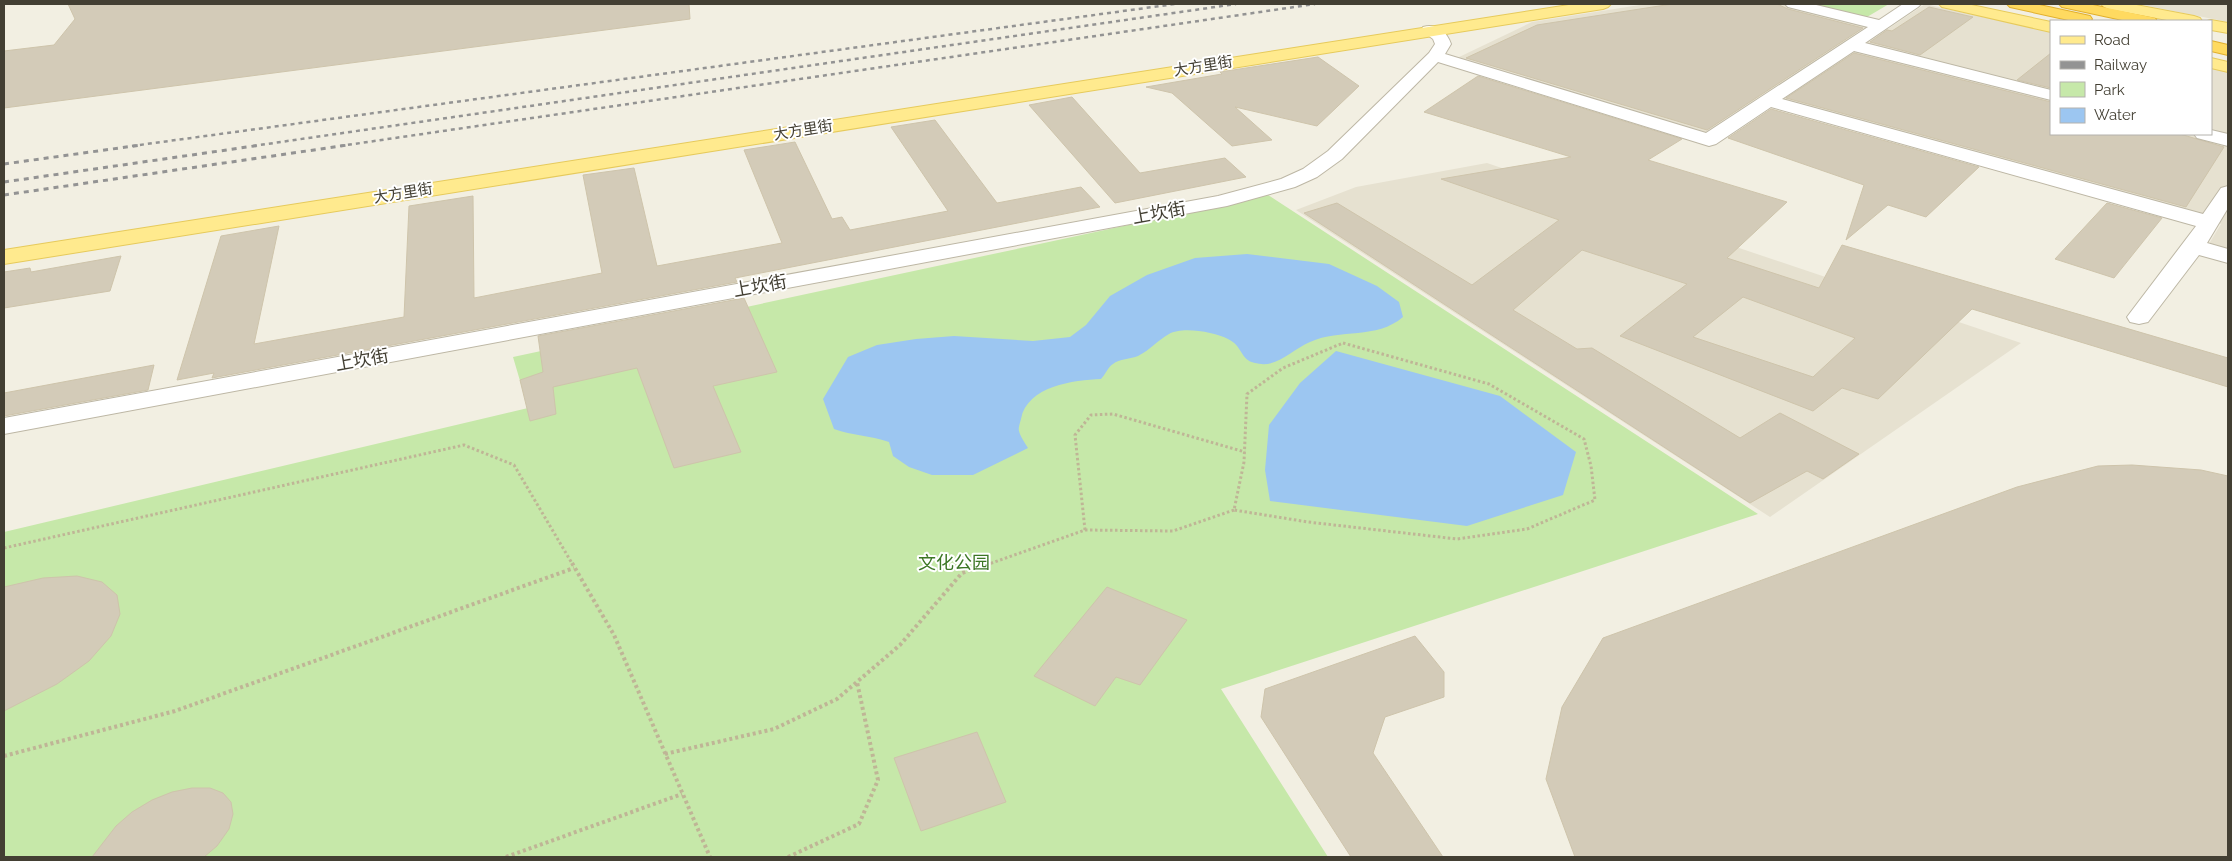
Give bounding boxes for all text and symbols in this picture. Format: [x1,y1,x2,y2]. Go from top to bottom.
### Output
legend [2050,20,2212,135]
text: Road [2094,31,2130,49]
street label: 大方里街 [1172,52,1234,80]
text: Railway [2094,56,2147,74]
text: Park [2094,81,2125,99]
text: Water [2094,106,2137,124]
street label: 大方里街 [772,116,834,144]
street label: 大方里街 [372,179,434,207]
street label: 上坎街 [1131,197,1187,228]
street label: 上坎街 [732,270,788,301]
street label: 上坎街 [334,344,390,375]
park label: 文化公园 [918,552,990,573]

